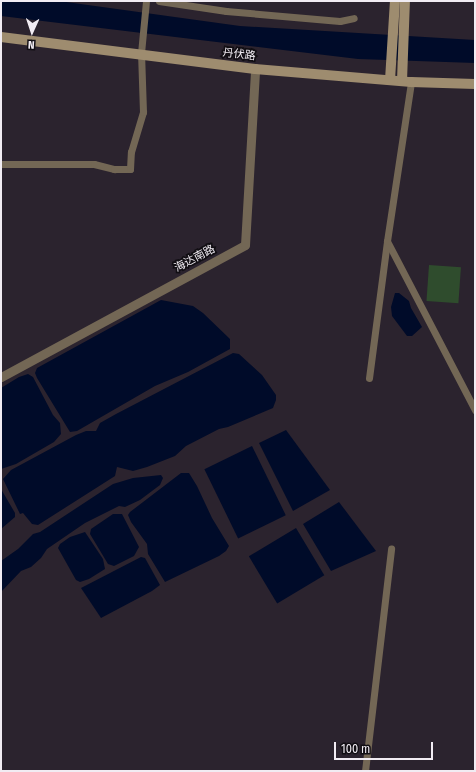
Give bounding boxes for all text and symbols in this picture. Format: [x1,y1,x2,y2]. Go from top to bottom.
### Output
north arrow [12,12,52,52]
text: N [28,38,35,51]
street label: 丹伏路 [222,46,256,64]
street label: 海达南路 [172,243,218,275]
scale bar [336,734,435,760]
text: 100 m [341,742,370,756]

